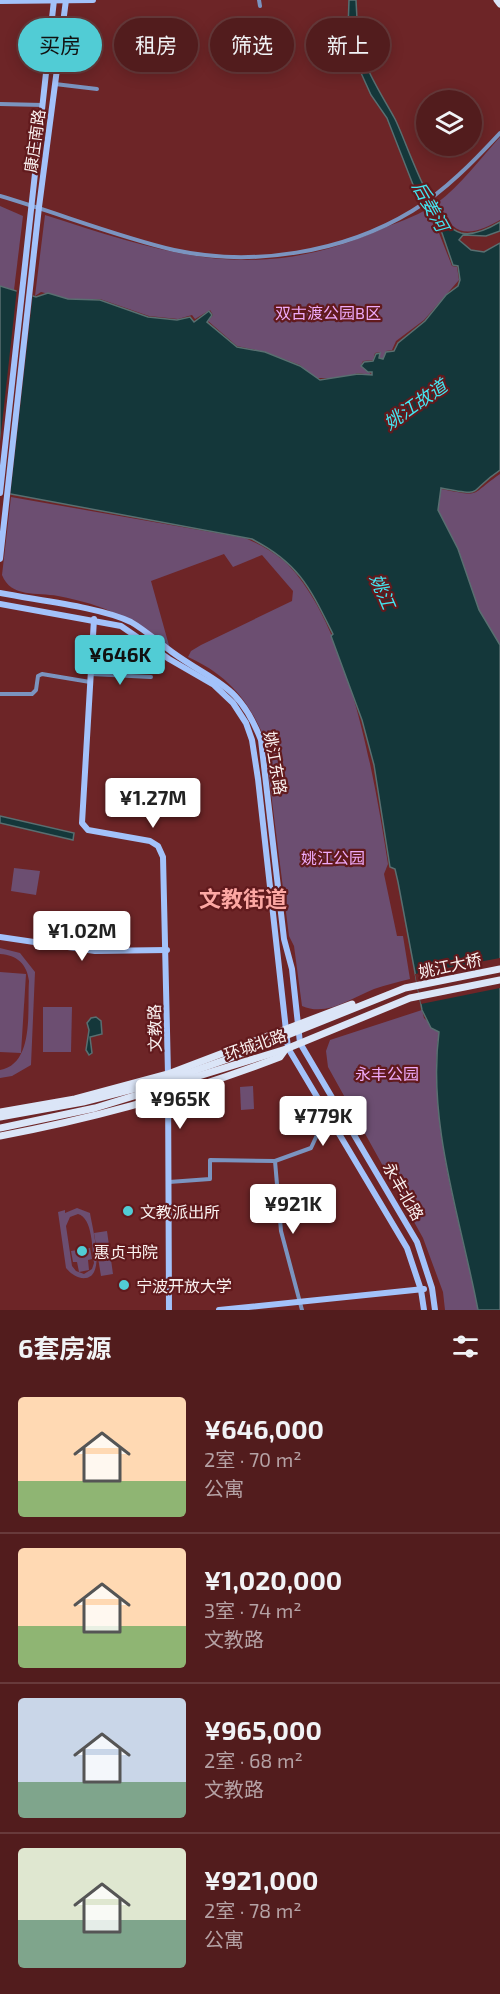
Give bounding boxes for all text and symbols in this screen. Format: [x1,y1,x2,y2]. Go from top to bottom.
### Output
chip: 买房 [18,18,102,72]
chip: 租房 [114,18,198,72]
chip: 筛选 [210,18,294,72]
chip: 新上 [306,18,390,72]
map controls [416,90,482,156]
button: layers [416,90,482,156]
street label: 康庄南路 [20,108,48,174]
water label: 后姜河 [408,177,455,238]
park label: 双古渡公园B区 [275,303,381,322]
water label: 姚江故道 [379,373,453,434]
water label: 姚江 [366,570,401,614]
pin: ¥646K [78,635,162,686]
text: ¥646K [89,642,151,666]
street label: 姚江东路 [261,730,291,796]
pin: ¥1.27M [104,778,202,829]
text: ¥1.27M [119,785,187,809]
park label: 姚江公园 [301,848,365,867]
district label: 文教街道 [199,885,287,911]
pin: ¥1.02M [33,911,131,962]
text: ¥1.02M [47,918,117,942]
street label: 姚江大桥 [417,949,483,981]
street label: 文教路 [144,1004,164,1052]
street label: 环城北路 [222,1025,288,1063]
park label: 永丰公园 [355,1064,419,1083]
pin: ¥965K [138,1079,222,1130]
text: ¥965K [150,1086,210,1110]
pin: ¥779K [281,1096,365,1147]
text: ¥779K [294,1103,352,1127]
street label: 永丰北路 [380,1159,428,1223]
pin: ¥921K [251,1184,335,1235]
text: ¥921K [264,1191,322,1215]
place label: 文教派出所 [140,1202,220,1221]
marker: 文教派出所 [121,1204,135,1218]
place label: 惠贞书院 [94,1242,158,1261]
marker: 惠贞书院 [75,1244,89,1258]
place label: 宁波开放大学 [136,1276,232,1295]
marker: 宁波开放大学 [117,1278,131,1292]
icon: filters [449,1330,482,1363]
text: 6套房源 [18,1332,111,1363]
text: ¥646,000 [204,1413,324,1444]
icon: home [66,1421,138,1493]
text: 2室 · 70 m² [204,1447,301,1471]
text: 公寓 [204,1476,244,1500]
text: ¥1,020,000 [204,1564,342,1595]
icon: home [66,1572,138,1644]
text: 3室 · 74 m² [204,1598,302,1622]
text: 文教路 [204,1627,264,1651]
text: ¥965,000 [204,1714,322,1745]
icon: home [66,1722,138,1794]
text: 2室 · 68 m² [204,1748,303,1772]
text: 文教路 [204,1777,264,1801]
text: ¥921,000 [204,1864,318,1895]
icon: home [66,1872,138,1944]
text: 2室 · 78 m² [204,1898,302,1922]
text: 公寓 [204,1927,244,1951]

